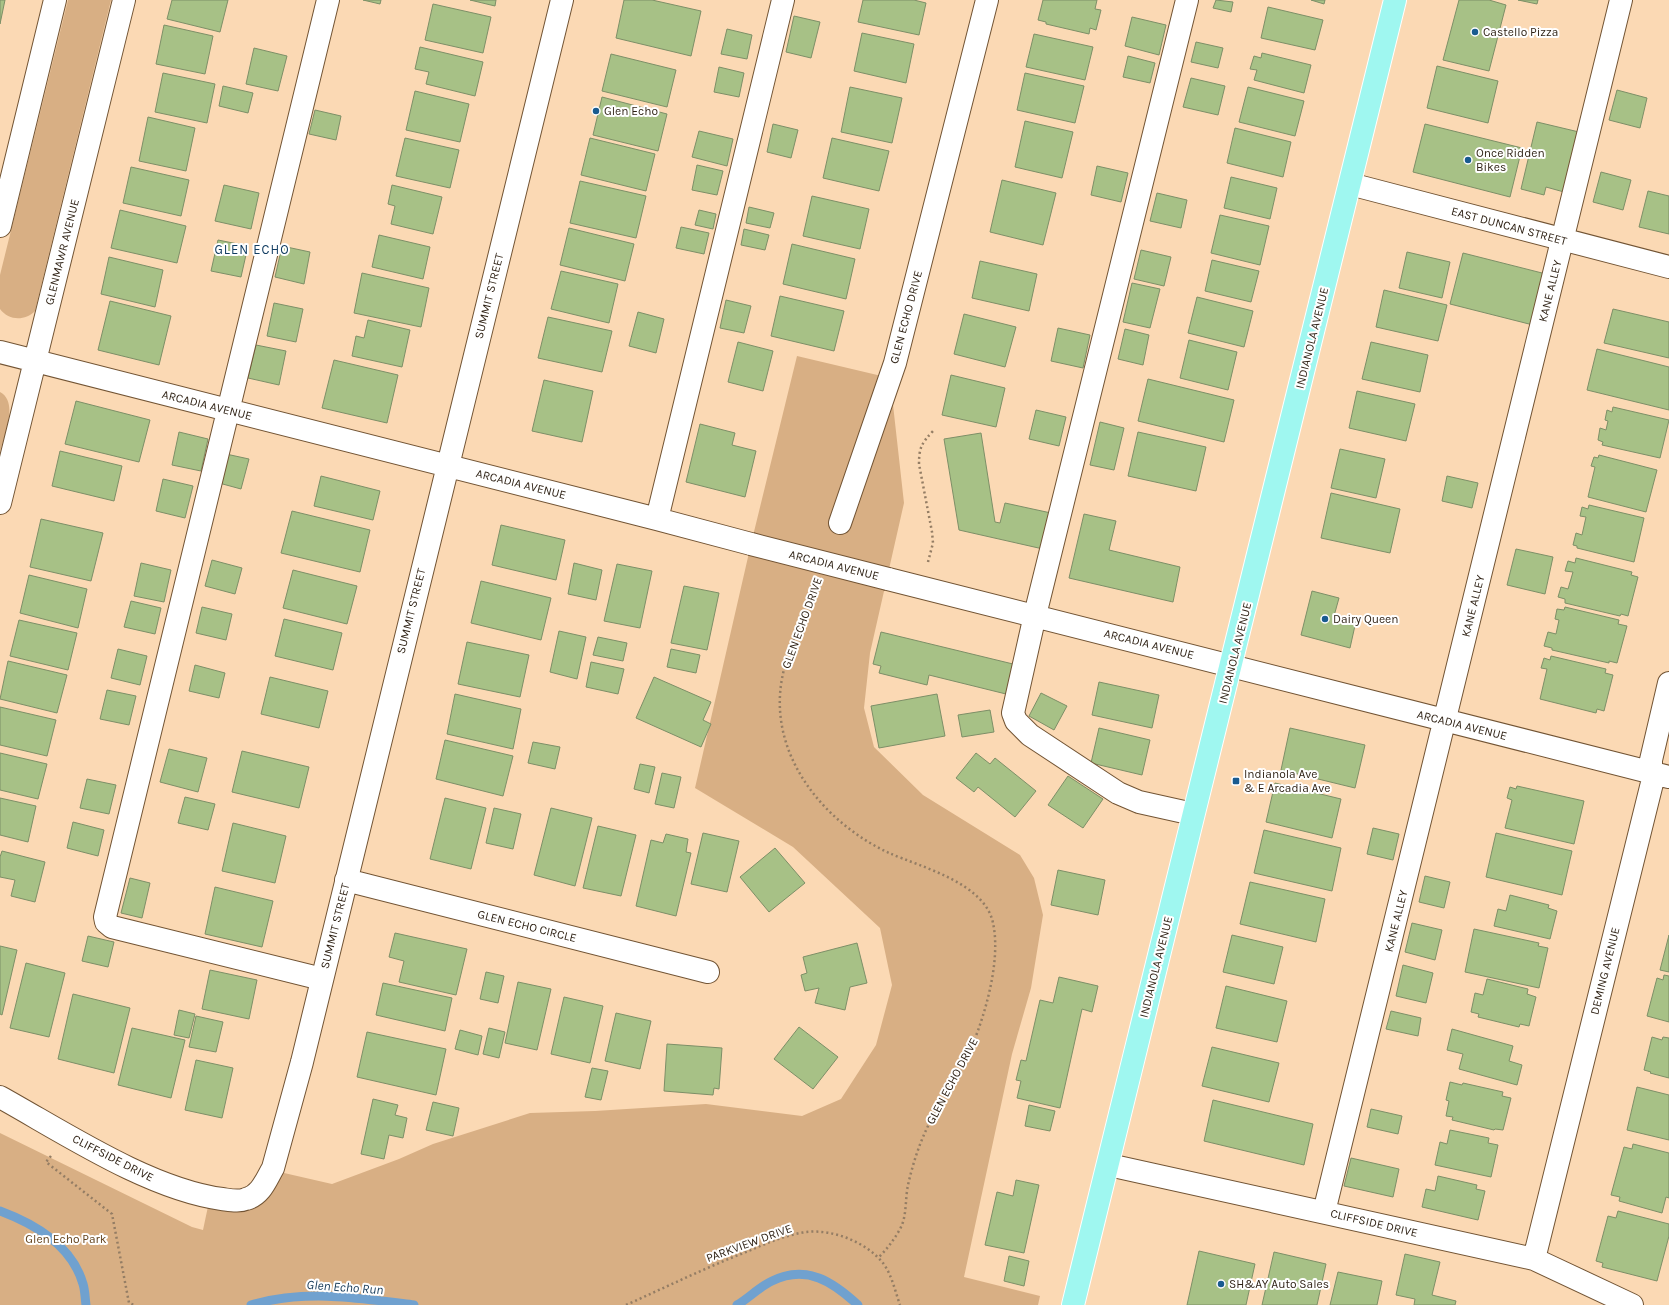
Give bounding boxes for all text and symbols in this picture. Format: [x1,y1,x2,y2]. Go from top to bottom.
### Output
place label: Castello Pizza [1483,25,1558,39]
marker: Castello Pizza [1470,27,1480,37]
place label: Glen Echo [604,104,658,118]
marker: Glen Echo [591,106,601,116]
place label: Once Ridden Bikes [1476,146,1545,174]
marker: Once Ridden Bikes [1463,155,1473,165]
street label: GLENMAWR AVENUE [42,198,82,306]
street label: EAST DUNCAN STREET [1450,204,1568,248]
district label: GLEN ECHO [214,242,290,257]
street label: SUMMIT STREET [472,252,506,340]
street label: KANE ALLEY [1536,258,1565,323]
street label: GLEN ECHO DRIVE [887,269,925,365]
street label: INDIANOLA AVENUE [1293,286,1331,390]
street label: ARCADIA AVENUE [160,387,254,423]
street label: ARCADIA AVENUE [474,466,568,502]
street label: ARCADIA AVENUE [787,547,881,583]
street label: SUMMIT STREET [394,567,428,655]
street label: KANE ALLEY [1459,573,1488,638]
street label: GLEN ECHO DRIVE [779,576,825,670]
street label: INDIANOLA AVENUE [1216,601,1254,705]
place label: Dairy Queen [1333,612,1399,626]
marker: Dairy Queen [1320,614,1330,624]
street label: ARCADIA AVENUE [1102,626,1196,662]
street label: ARCADIA AVENUE [1415,707,1509,743]
place label: Indianola Ave & E Arcadia Ave [1244,767,1330,795]
marker: Indianola Ave & E Arcadia Ave [1231,776,1241,786]
street label: SUMMIT STREET [318,882,352,970]
street label: KANE ALLEY [1382,888,1411,953]
street label: GLEN ECHO CIRCLE [476,907,578,945]
street label: INDIANOLA AVENUE [1137,915,1175,1019]
street label: DEMING AVENUE [1587,926,1623,1016]
street label: GLEN ECHO DRIVE [923,1035,981,1127]
street label: CLIFFSIDE DRIVE [70,1132,156,1184]
street label: CLIFFSIDE DRIVE [1329,1206,1419,1240]
street label: PARKVIEW DRIVE [704,1221,794,1265]
park label: Glen Echo Park [25,1232,107,1246]
water label: Glen Echo Run [306,1277,384,1297]
place label: SH&AY Auto Sales [1229,1277,1329,1291]
marker: SH&AY Auto Sales [1216,1279,1226,1289]

